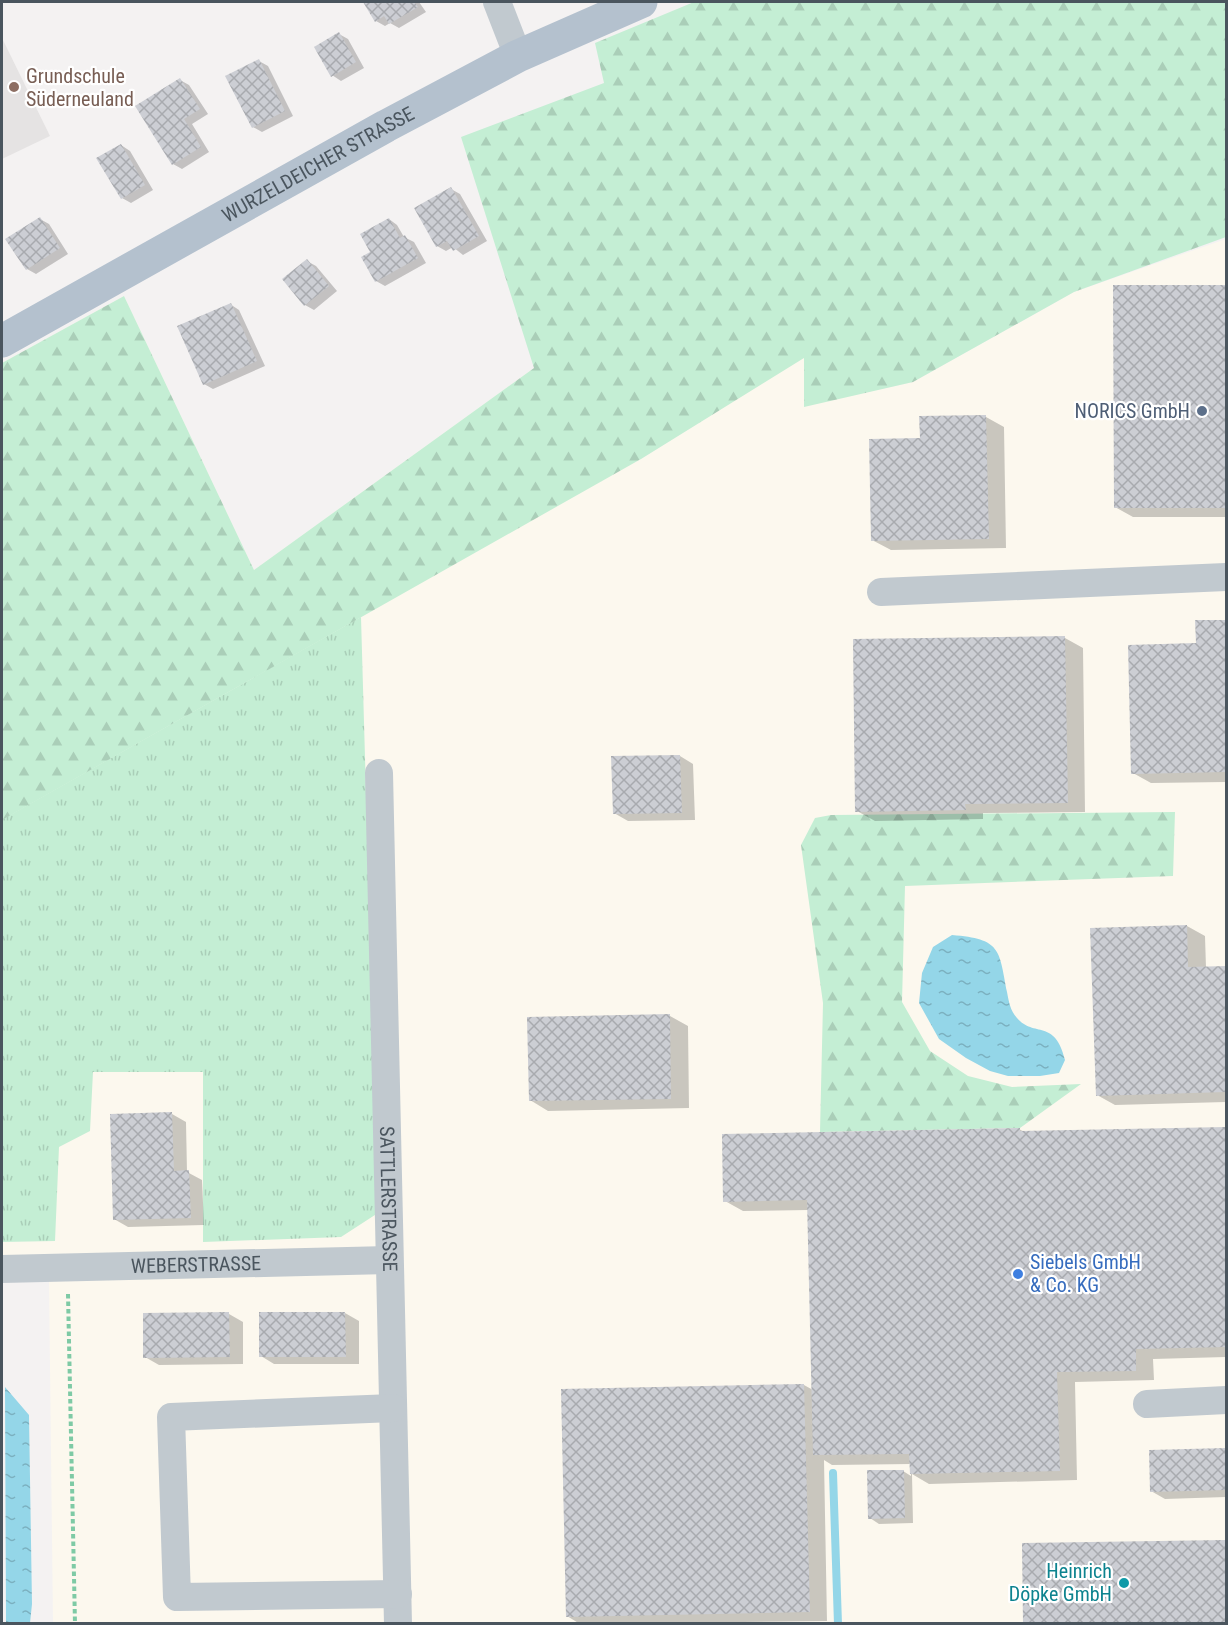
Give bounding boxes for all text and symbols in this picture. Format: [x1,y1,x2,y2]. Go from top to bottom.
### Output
place label: Grundschule Süderneuland [26,64,134,111]
marker: Grundschule Süderneuland [7,80,21,94]
street label: WURZELDEICHER STRASSE [218,101,418,227]
place label: NORICS GmbH [1075,399,1190,423]
marker: NORICS GmbH [1195,404,1209,418]
street label: SATTLERSTRASSE [375,1126,402,1272]
place label: Siebels GmbH & Co. KG [1030,1250,1141,1297]
street label: WEBERSTRASSE [131,1251,261,1278]
marker: Siebels GmbH & Co. KG [1011,1267,1025,1281]
place label: Heinrich Döpke GmbH [1009,1559,1112,1606]
marker: Heinrich Döpke GmbH [1117,1576,1131,1590]

